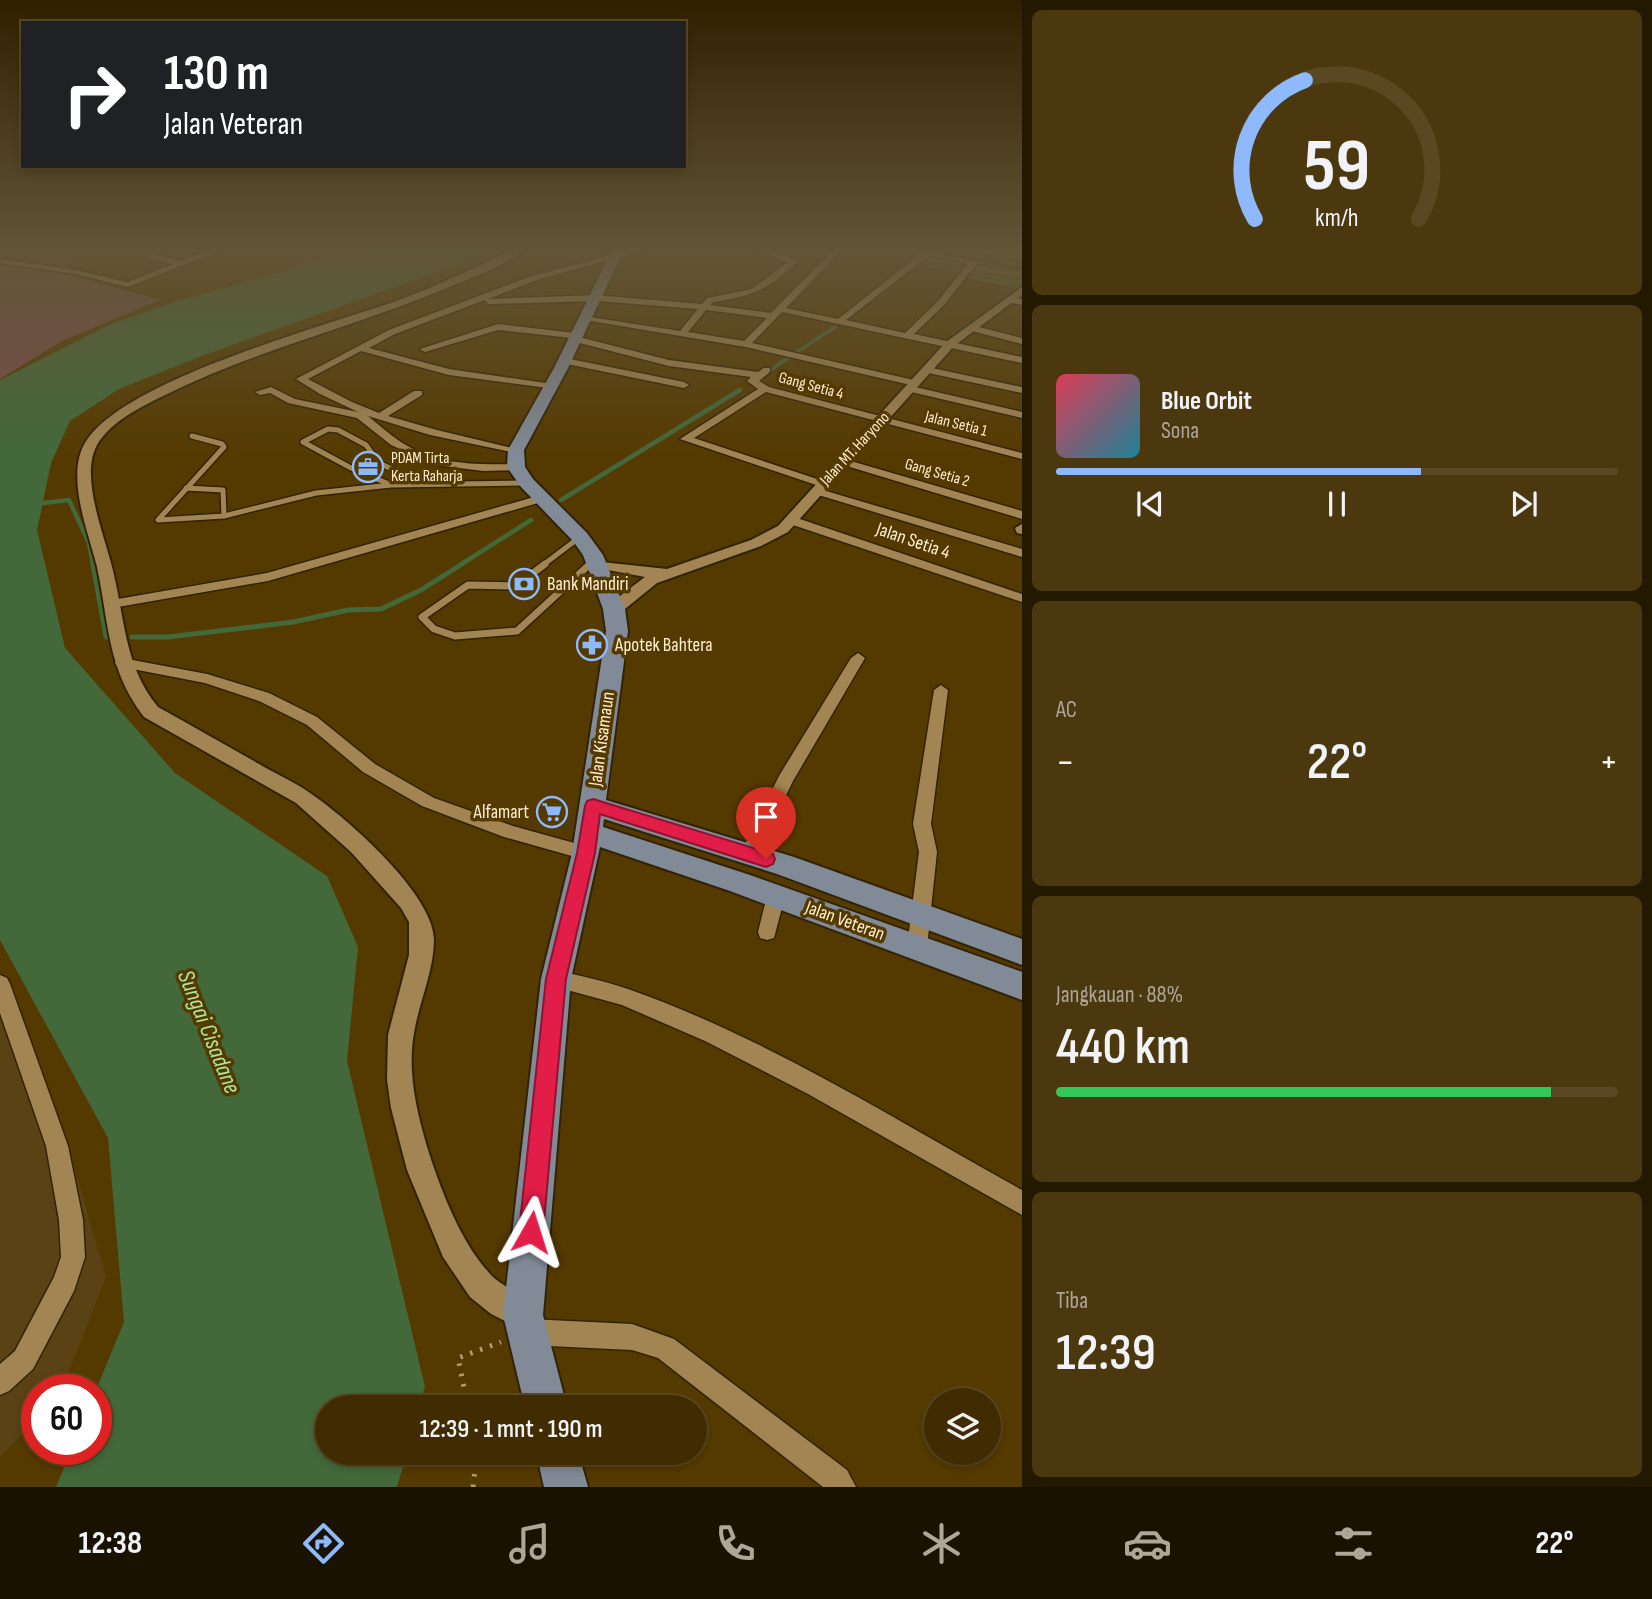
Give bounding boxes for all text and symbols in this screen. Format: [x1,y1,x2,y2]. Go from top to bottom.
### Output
text: 130 m [164,45,269,104]
icon: right [49,49,140,140]
text: Jalan Veteran [164,105,303,144]
text: 59 [1304,123,1370,211]
text: km/h [1315,203,1359,234]
street label: Gang Setia 4 [777,368,846,404]
text: Blue Orbit [1161,386,1252,417]
street label: Jalan Setia 1 [922,407,989,441]
street label: Jalan MT. Haryono [816,408,894,490]
text: Sona [1161,417,1199,445]
place label: PDAM Tirta Kerta Raharja [391,449,463,486]
office icon: PDAM Tirta Kerta Raharja [351,450,385,484]
street label: Gang Setia 2 [903,455,971,491]
icon: previous [1131,485,1169,523]
icon: pause [1318,485,1356,523]
icon: next [1505,485,1543,523]
street label: Jalan Setia 4 [872,517,953,564]
bank icon: Bank Mandiri [507,567,541,601]
place label: Bank Mandiri [547,573,628,596]
pharmacy icon: Apotek Bahtera [575,628,609,662]
place label: Apotek Bahtera [614,634,713,657]
street label: Jalan Kisamaun [584,690,620,789]
text: AC [1056,696,1077,724]
text: 22° [1307,731,1367,794]
text: − [1056,740,1075,785]
text: + [1599,740,1618,785]
pin [736,787,796,859]
supermarket icon: Alfamart [535,795,569,829]
icon: arrive [747,798,785,836]
place label: Alfamart [473,801,529,824]
street label: Jalan Veteran [801,896,888,946]
water label: Sungai Cisadane [171,966,247,1098]
text: Jangkauan · 88% [1056,981,1183,1009]
text: 440 km [1056,1016,1190,1079]
position arrow [494,1195,568,1269]
text: Tiba [1056,1287,1088,1315]
text: 12:39 [1056,1322,1156,1385]
speed limit sign: 60 [21,1374,112,1465]
map controls [924,1388,1001,1465]
button: layers [924,1388,1001,1465]
text: 12:39 · 1 mnt · 190 m [419,1414,603,1445]
icon: directions [299,1519,348,1568]
icon: music [505,1519,554,1568]
icon: phone [711,1519,760,1568]
icon: climate [917,1519,966,1568]
icon: car [1123,1519,1172,1568]
icon: filters [1329,1519,1378,1568]
text: 12:38 [79,1524,142,1563]
text: 22° [1535,1524,1573,1563]

